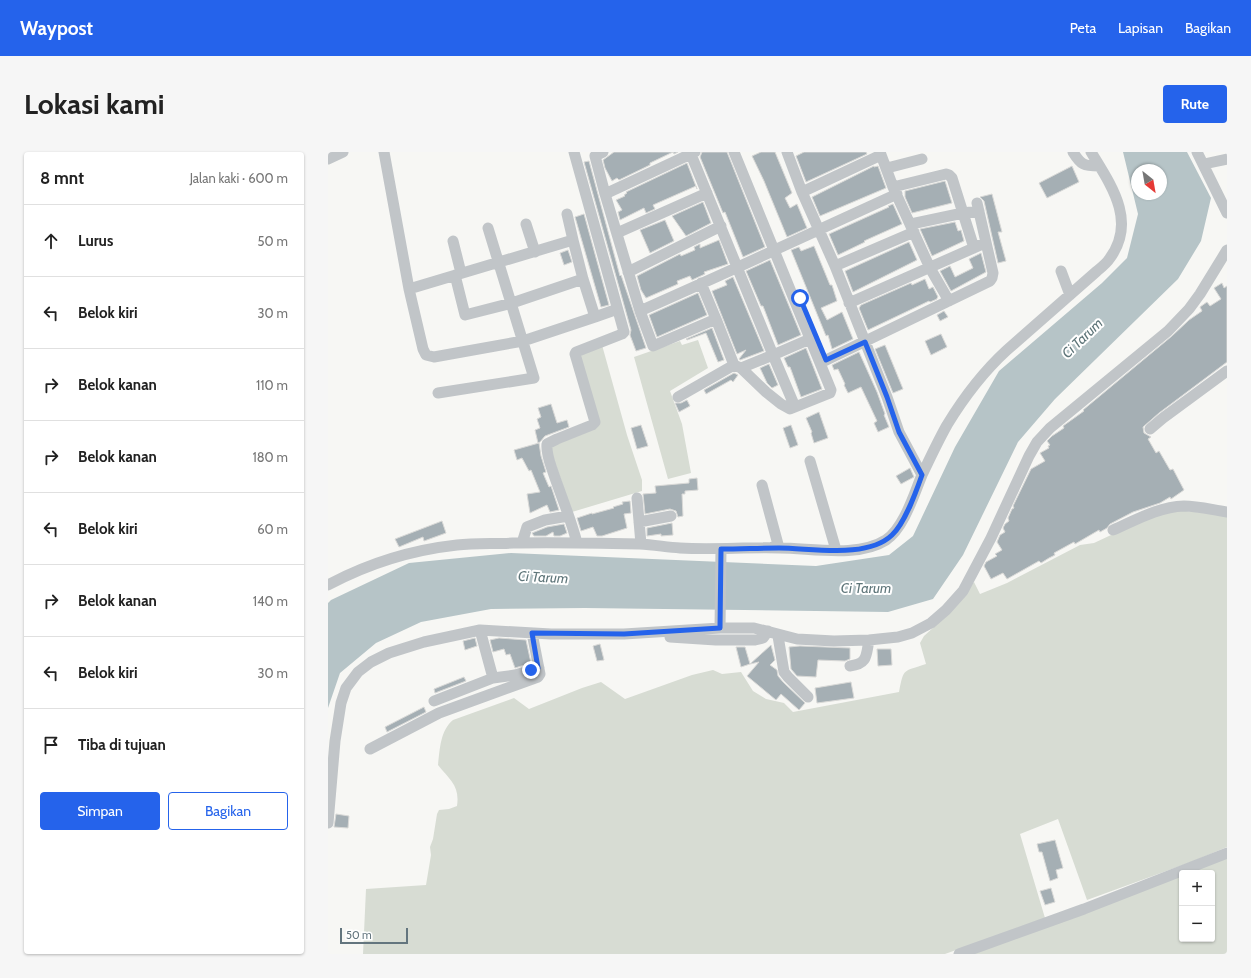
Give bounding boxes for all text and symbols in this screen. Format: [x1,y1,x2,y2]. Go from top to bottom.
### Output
text: Waypost [20,17,93,40]
text: Peta [1070,19,1096,37]
text: Lapisan [1118,19,1163,37]
text: Bagikan [1185,19,1231,37]
button: Rute [1163,85,1227,123]
text: Lokasi kami [24,87,164,121]
north arrow [1131,164,1167,200]
text: 8 mnt [40,168,84,188]
text: Jalan kaki · 600 m [190,170,288,186]
icon: ahead [40,230,62,252]
text: Lurus [78,232,113,250]
text: 50 m [258,233,288,249]
route start [791,289,809,307]
icon: left [40,302,62,324]
text: Belok kiri [78,304,138,322]
text: 30 m [258,305,288,321]
water label: Ci Tarum [1058,314,1106,362]
icon: right [40,374,62,396]
text: Belok kanan [78,376,157,394]
text: 110 m [256,377,288,393]
icon: right [40,446,62,468]
text: Belok kanan [78,448,157,466]
text: 180 m [252,449,288,465]
icon: left [40,518,62,540]
text: Belok kiri [78,520,138,538]
text: 60 m [257,521,288,537]
water label: Ci Tarum [517,567,569,587]
water label: Ci Tarum [841,579,891,597]
icon: right [40,590,62,612]
text: Belok kanan [78,592,157,610]
text: 140 m [253,593,288,609]
route end [522,661,540,679]
icon: left [40,662,62,684]
text: Belok kiri [78,664,138,682]
text: 30 m [258,665,288,681]
icon: arrive [40,734,62,756]
text: Tiba di tujuan [78,736,166,754]
button: Simpan [40,792,160,830]
button: Bagikan [168,792,288,830]
map controls [1179,870,1215,942]
button: + [1179,870,1215,906]
button: − [1179,906,1215,942]
scale bar [340,926,408,945]
text: 50 m [346,928,372,942]

